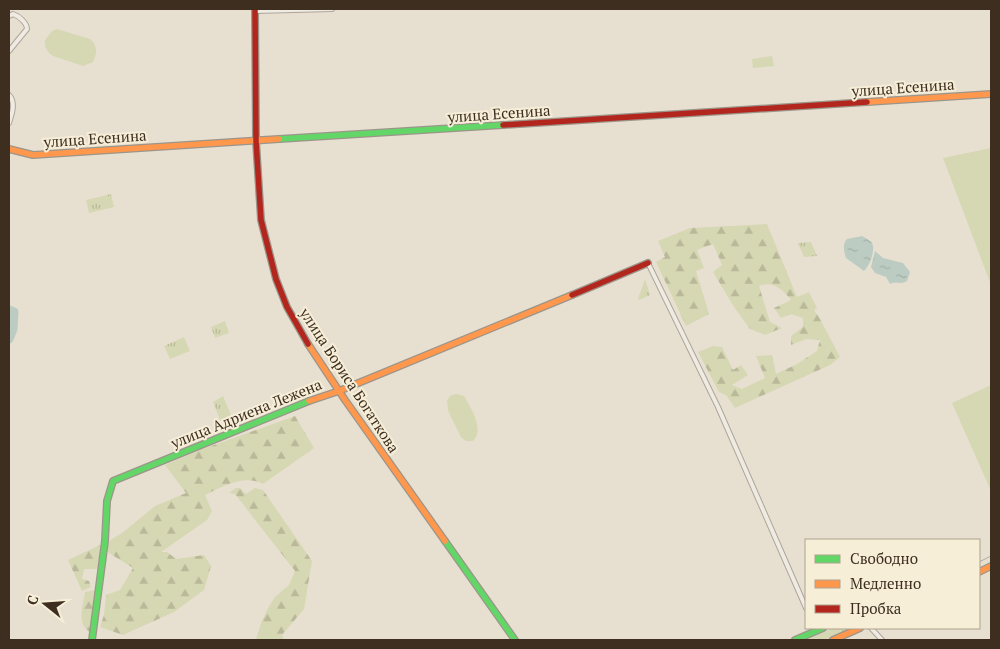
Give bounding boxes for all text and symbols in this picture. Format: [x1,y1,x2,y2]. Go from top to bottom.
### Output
street label: улица Есенина [850,73,956,101]
street label: улица Есенина [446,99,552,127]
street label: улица Есенина [42,124,148,152]
street label: улица Бориса Богаткова [295,303,405,457]
street label: улица Адриена Лежена [167,373,325,453]
legend [805,539,980,629]
text: Свободно [850,548,918,568]
text: Медленно [850,573,921,593]
north arrow [20,579,70,629]
text: С [22,593,43,607]
text: Пробка [850,598,902,618]

